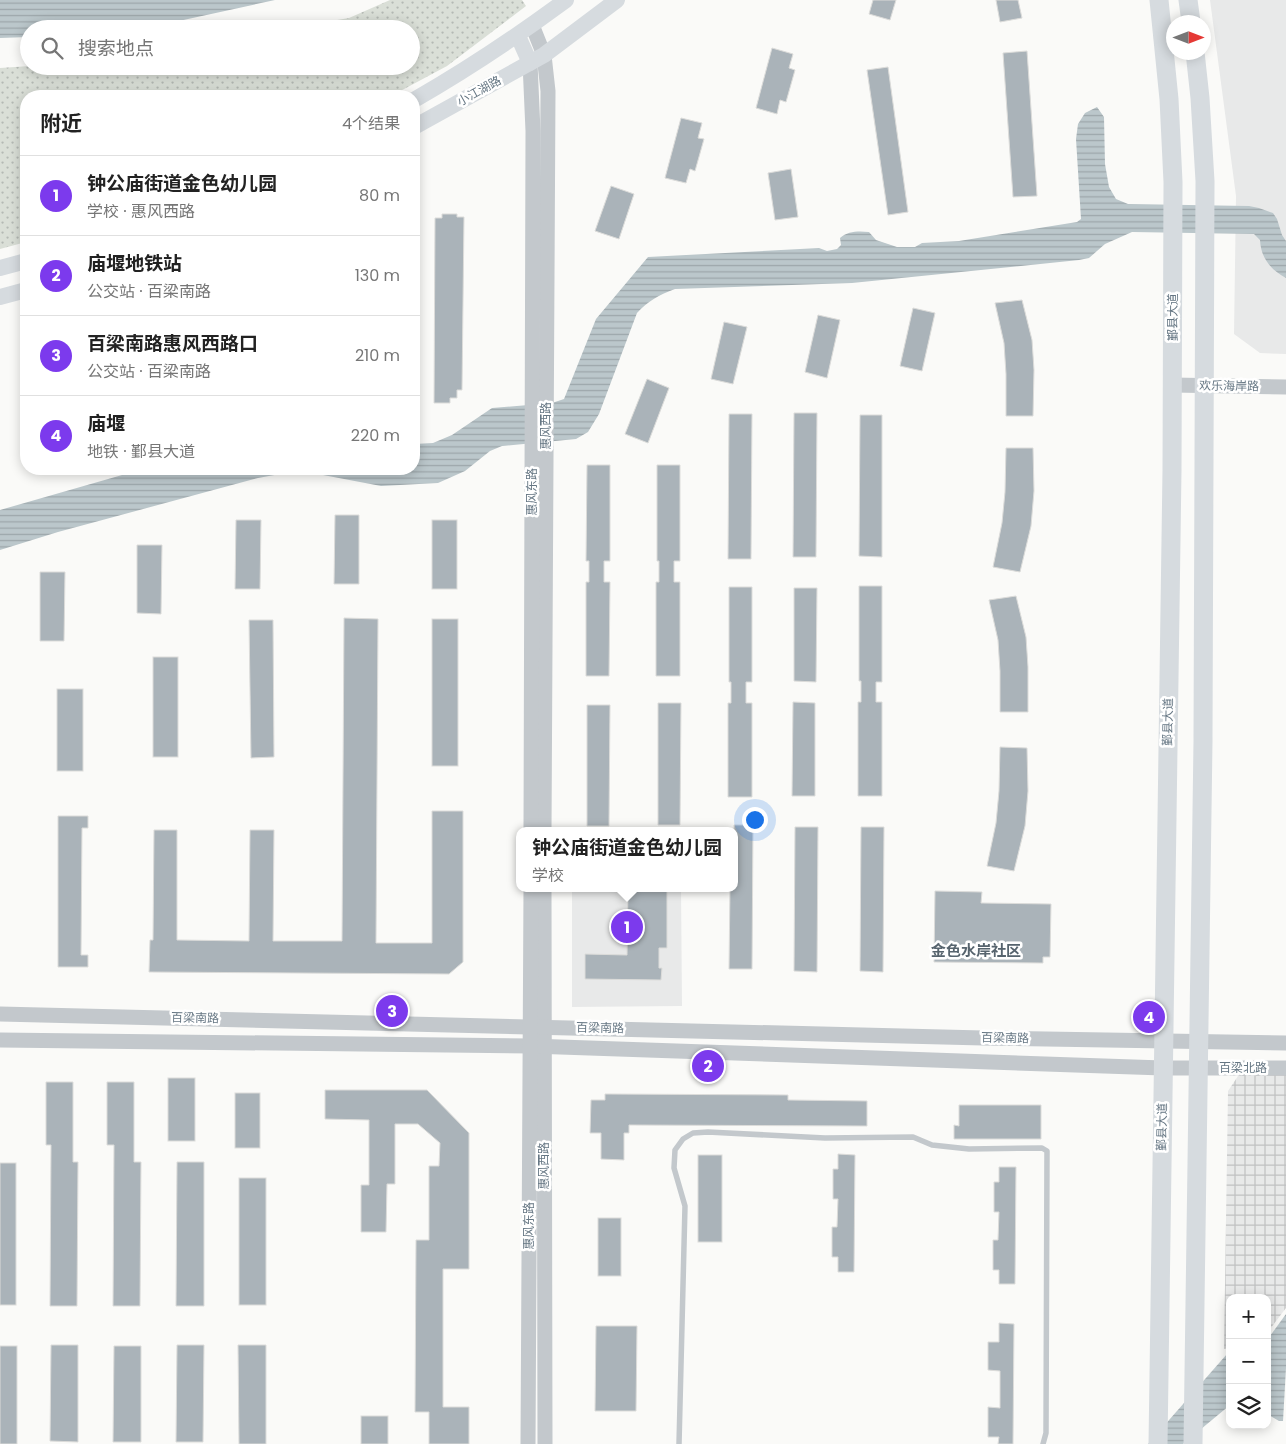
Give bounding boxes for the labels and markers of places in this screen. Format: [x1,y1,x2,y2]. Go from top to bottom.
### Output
pin: 1 [611,908,643,946]
pin: 3 [376,992,408,1030]
pin: 4 [1133,998,1165,1036]
pin: 2 [692,1047,724,1085]

